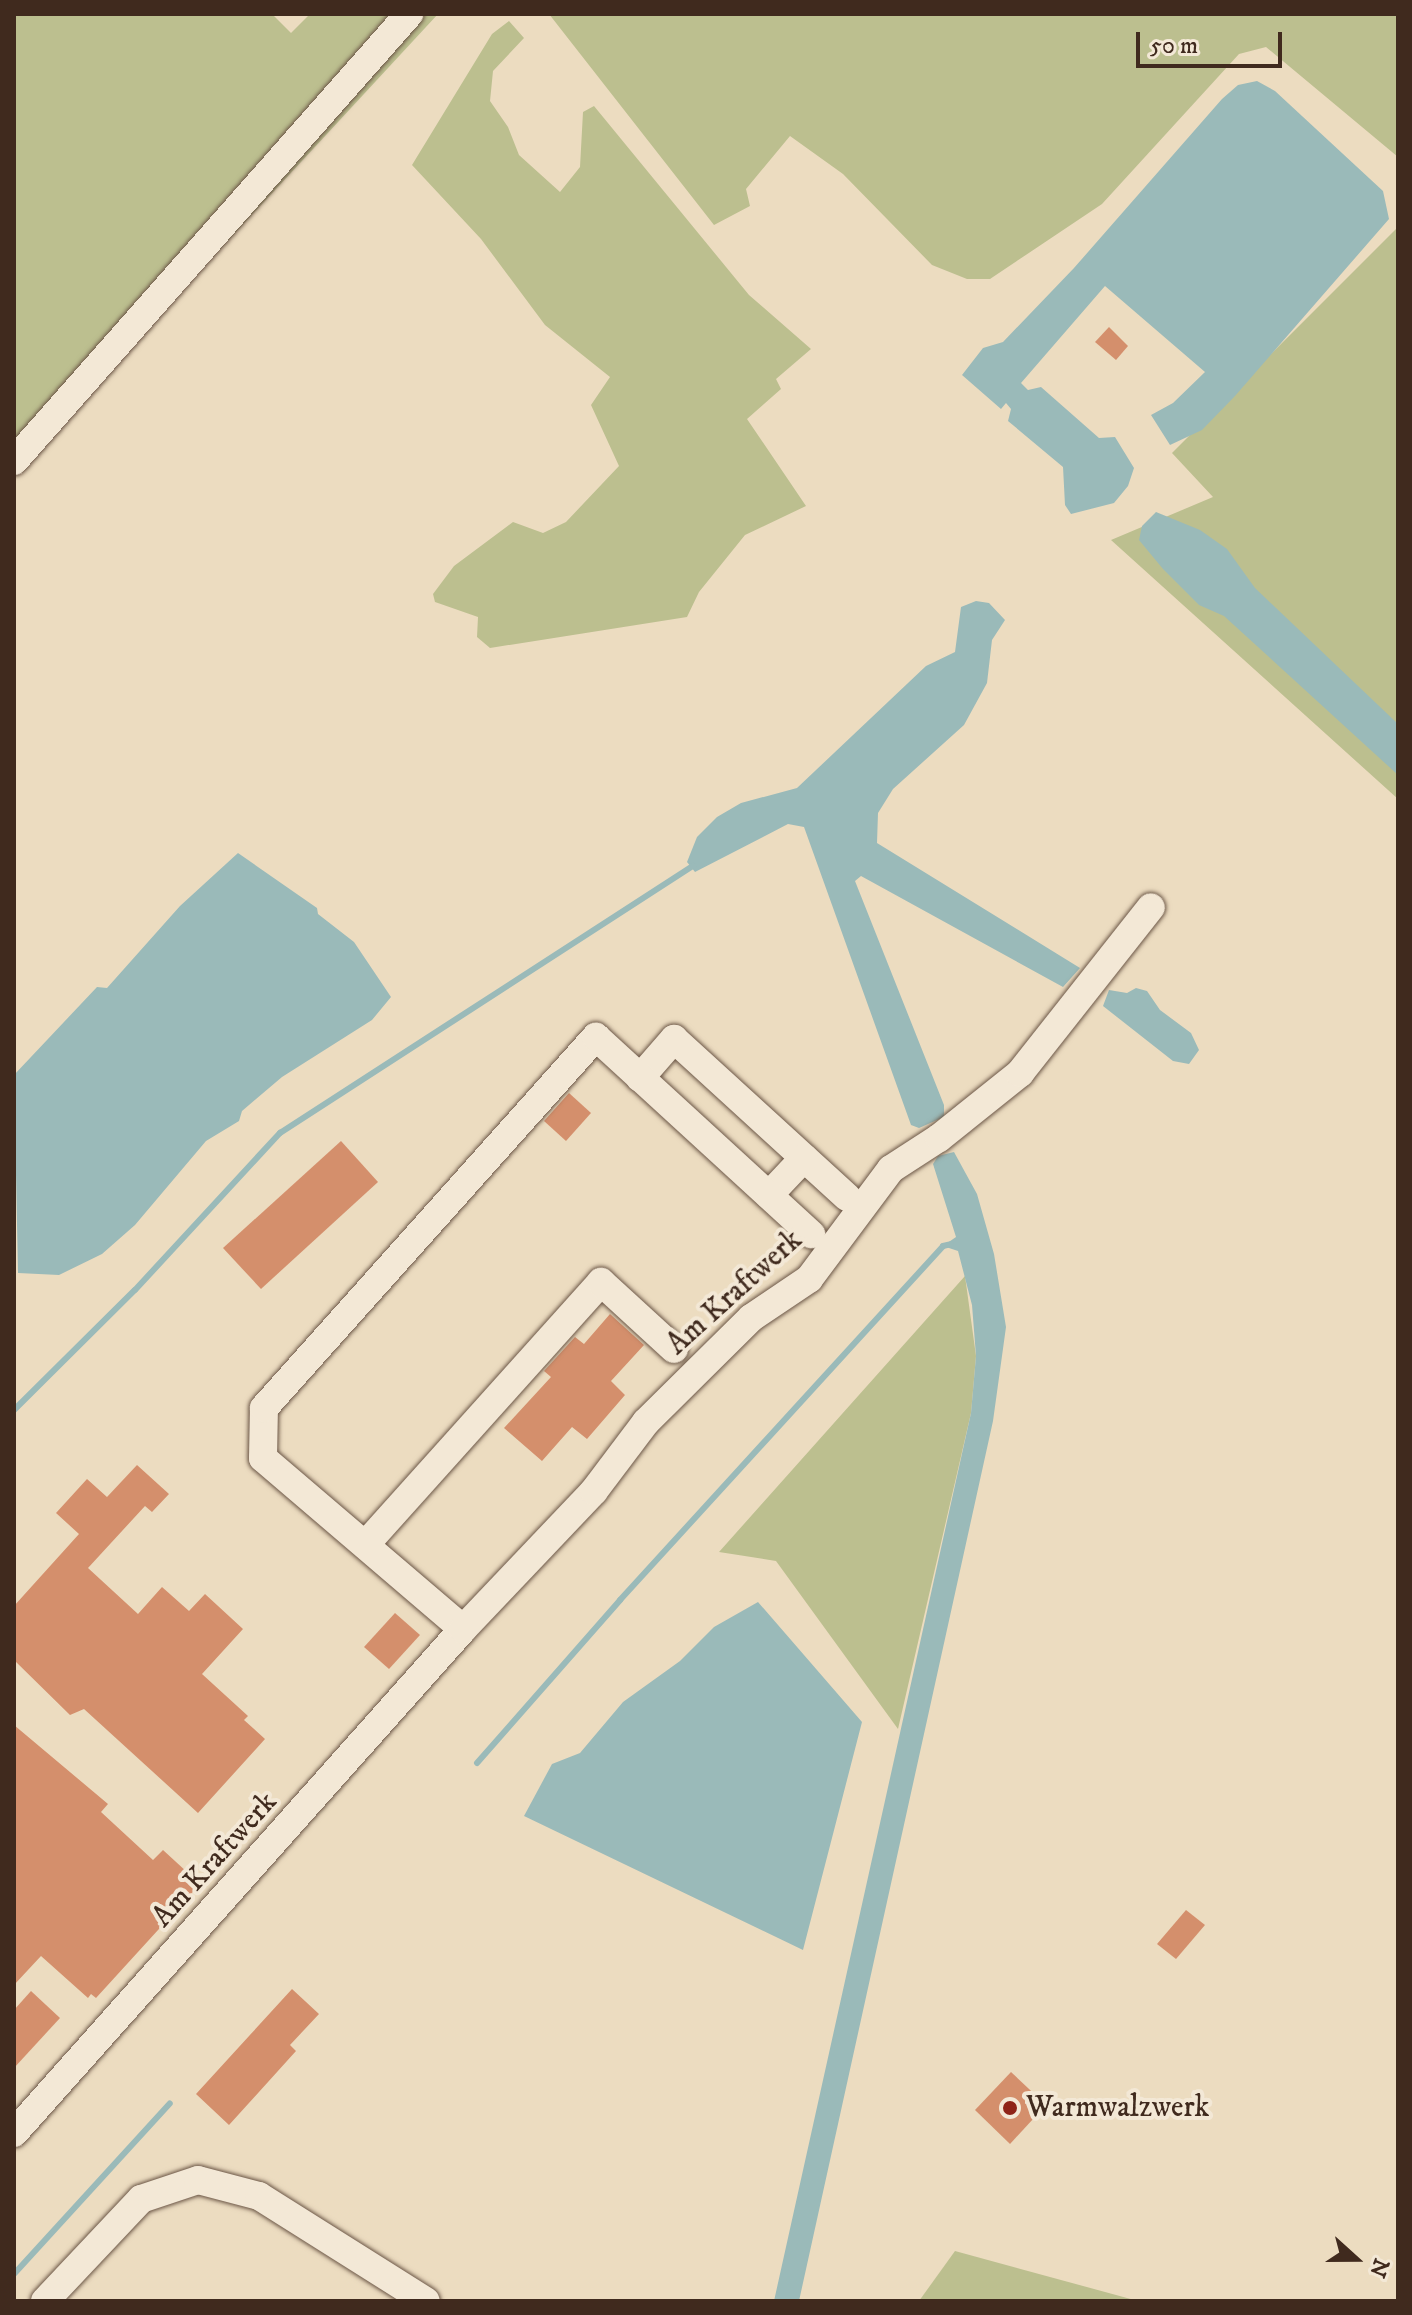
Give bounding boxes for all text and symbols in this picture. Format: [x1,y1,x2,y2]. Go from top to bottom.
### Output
scale bar [1140,16,1286,66]
text: 50 m [1150,31,1198,61]
street label: Am Kraftwerk [660,1223,810,1363]
street label: Am Kraftwerk [145,1785,285,1935]
place label: Warmwalzwerk [1026,2090,1209,2126]
marker: Warmwalzwerk [1001,2099,1019,2117]
north arrow [1316,2219,1396,2299]
text: N [1363,2255,1395,2281]

